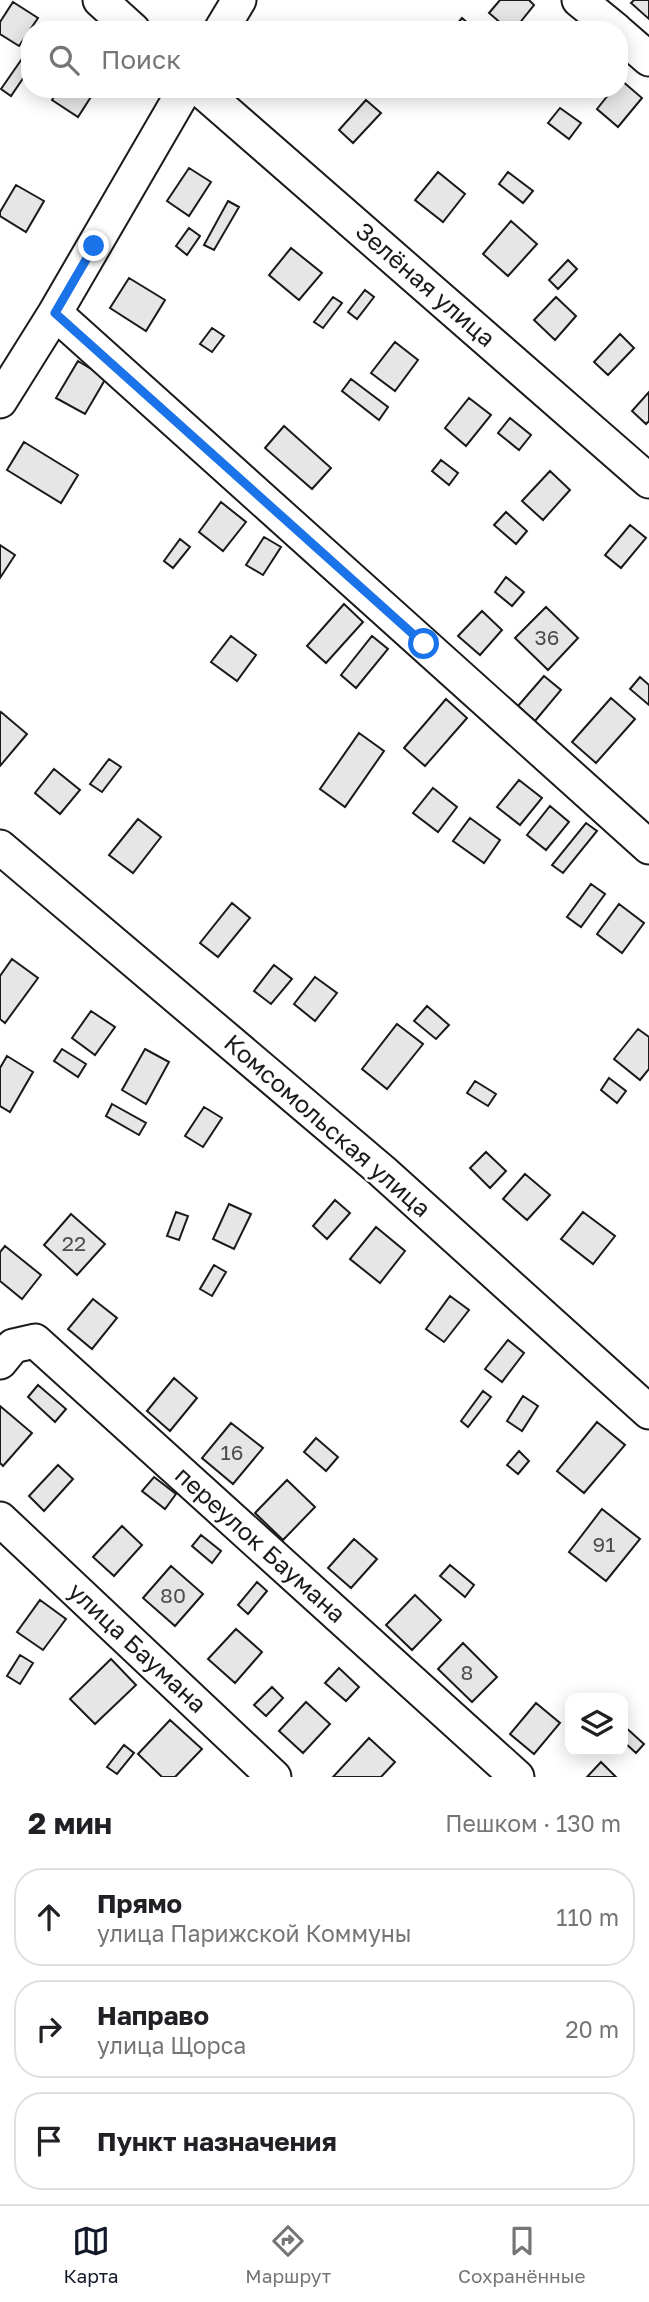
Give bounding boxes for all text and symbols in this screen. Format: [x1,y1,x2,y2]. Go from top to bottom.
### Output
search box [21,21,628,98]
icon: search [45,41,83,79]
text: Поиск [101,44,181,75]
street label: Зелёная улица [350,215,502,352]
route end [78,230,109,261]
house number: 36 [535,624,560,650]
route start [408,628,439,659]
street label: Комсомольская улица [219,1027,437,1222]
house number: 22 [62,1230,86,1256]
house number: 16 [221,1439,243,1465]
street label: переулок Баумана [170,1460,352,1628]
house number: 91 [593,1531,615,1557]
street label: улица Баумана [63,1576,213,1718]
house number: 80 [160,1582,186,1608]
house number: 8 [461,1659,473,1685]
map controls [565,1693,628,1756]
button: layers [565,1693,628,1756]
text: 2 мин [28,1805,112,1841]
text: Пешком · 130 m [445,1809,621,1837]
text: Прямо [97,1888,182,1919]
icon: ahead [30,1898,68,1936]
text: 110 m [556,1903,619,1931]
text: улица Парижской Коммуны [97,1919,412,1947]
text: Направо [97,2000,209,2031]
icon: right [30,2010,68,2048]
text: 20 m [565,2015,619,2043]
text: улица Щорса [97,2031,246,2059]
icon: arrive [30,2122,68,2160]
text: Пункт назначения [97,2126,337,2157]
tab: Карта [63,2222,118,2287]
tab: Маршрут [245,2222,331,2287]
tab: Сохранённые [458,2222,586,2287]

